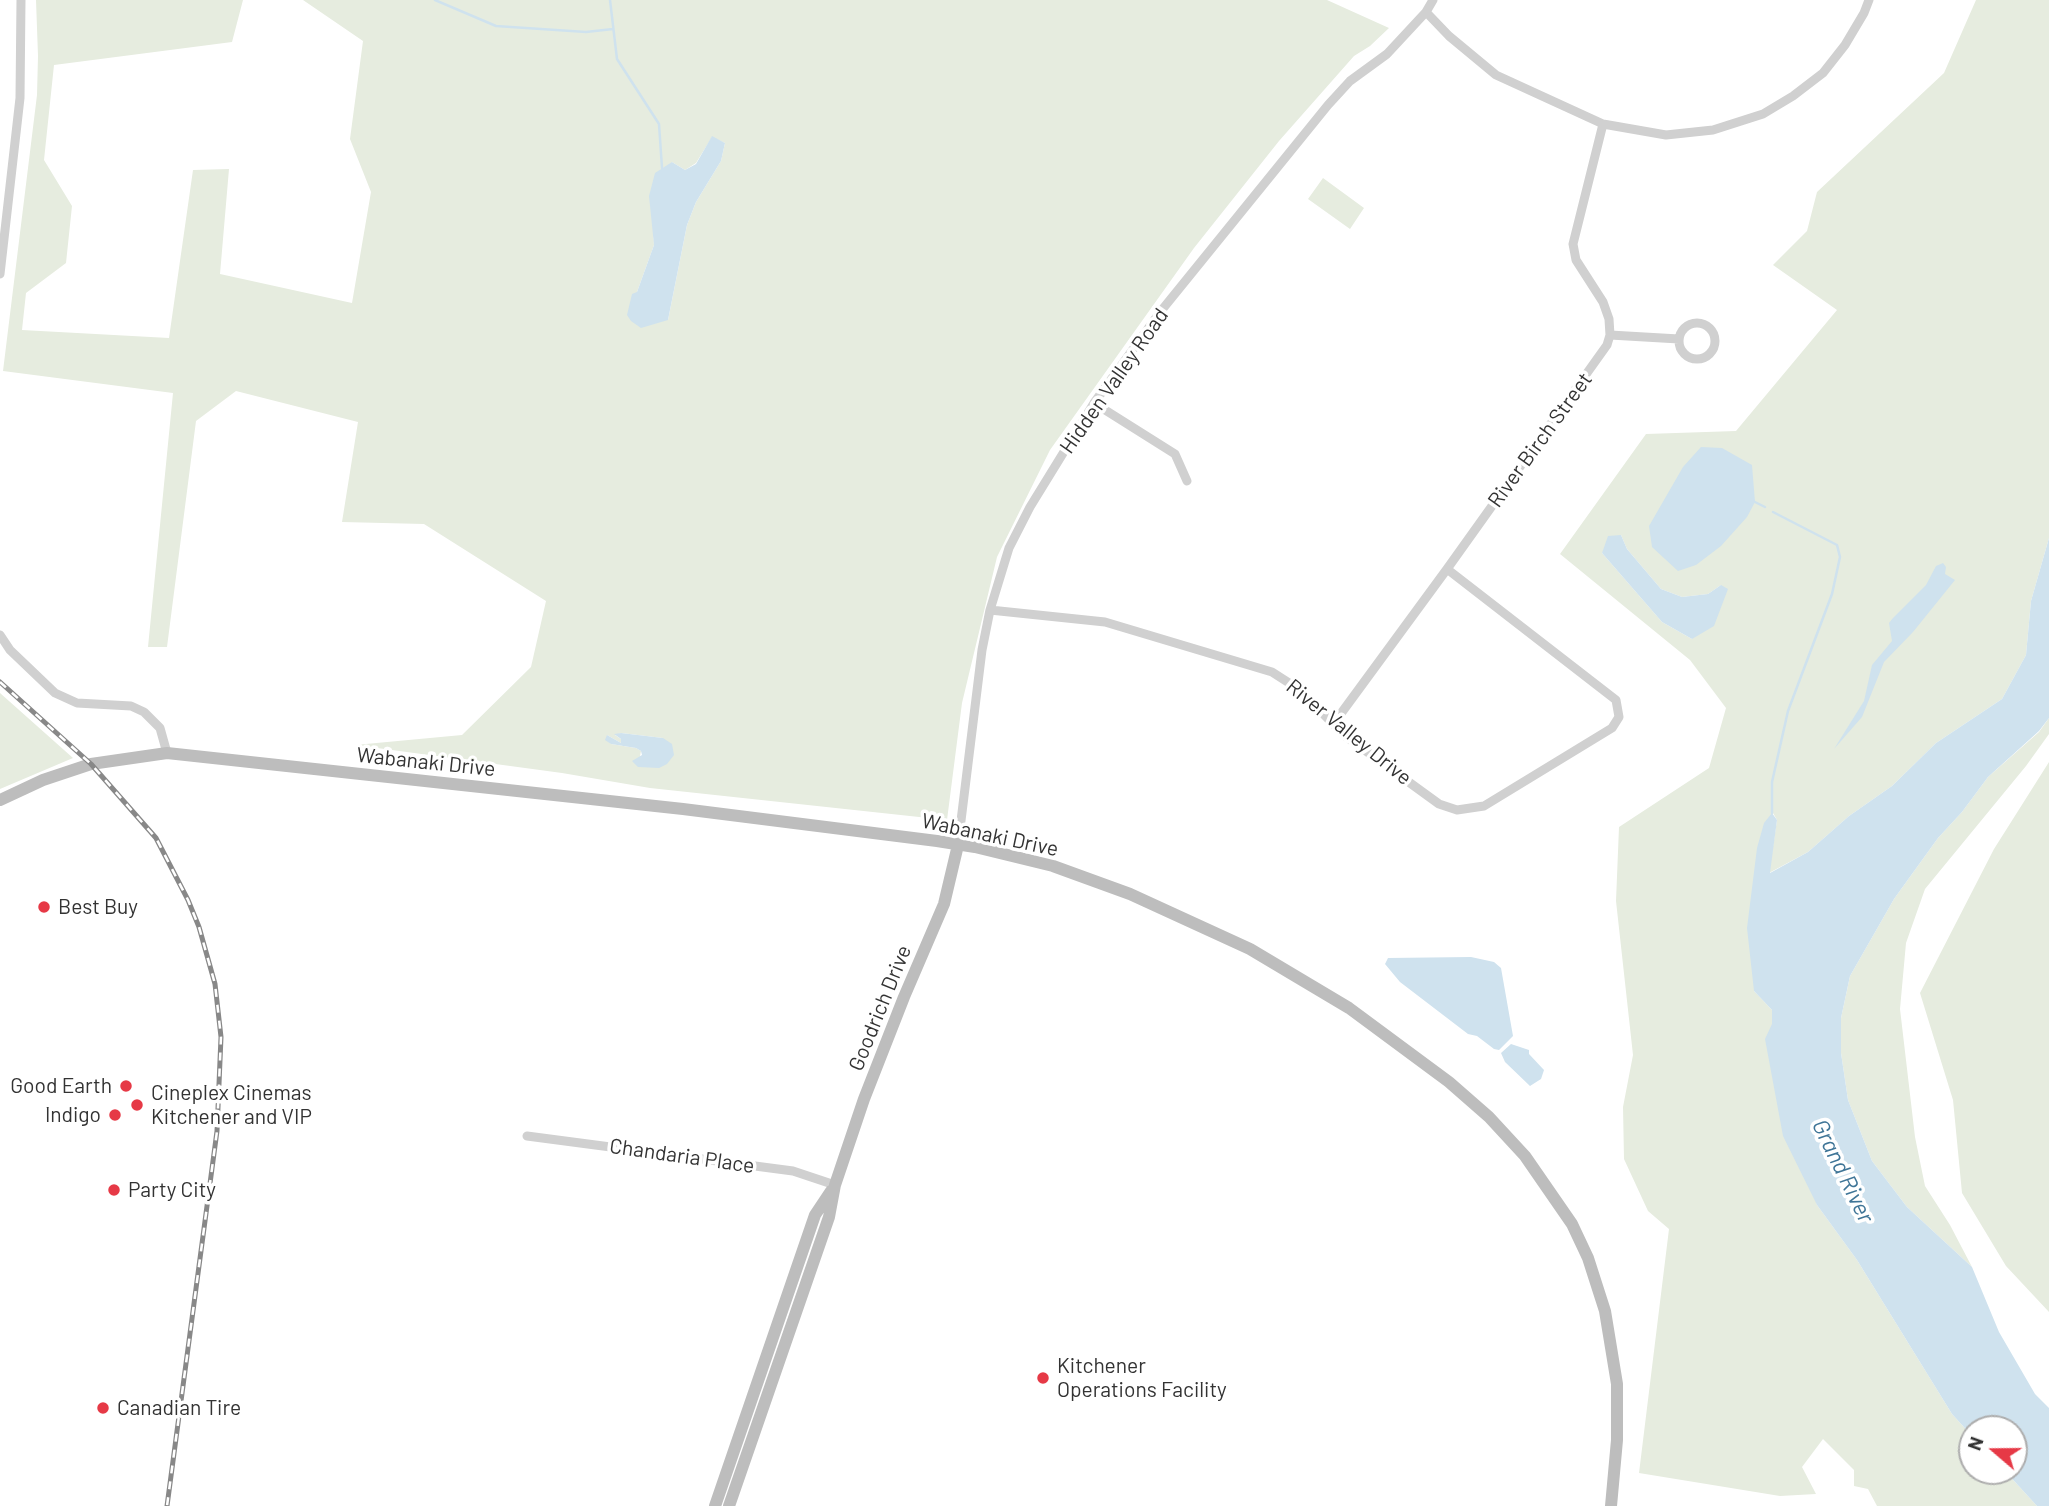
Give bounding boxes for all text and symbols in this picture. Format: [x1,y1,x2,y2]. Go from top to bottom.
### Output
street label: Hidden Valley Road [1054,303,1174,459]
street label: River Birch Street [1483,368,1597,512]
street label: River Valley Drive [1281,674,1417,790]
street label: Wabanaki Drive [355,742,497,782]
street label: Wabanaki Drive [919,808,1061,862]
place label: Best Buy [58,894,138,920]
marker: Best Buy [36,899,52,915]
street label: Goodrich Drive [843,941,917,1075]
place label: Good Earth [10,1073,112,1099]
marker: Good Earth [118,1078,134,1094]
place label: Cineplex Cinemas Kitchener and VIP [151,1080,312,1130]
marker: Cineplex Cinemas Kitchener and VIP [129,1097,145,1113]
place label: Indigo [45,1102,101,1128]
marker: Indigo [107,1107,123,1123]
water label: Grand River [1806,1115,1880,1227]
street label: Chandaria Place [608,1133,756,1179]
place label: Party City [128,1177,216,1203]
marker: Party City [106,1182,122,1198]
place label: Kitchener Operations Facility [1057,1353,1227,1403]
marker: Kitchener Operations Facility [1035,1370,1051,1386]
place label: Canadian Tire [117,1395,241,1421]
marker: Canadian Tire [95,1400,111,1416]
north arrow [1958,1415,2028,1485]
text: N [1962,1433,1988,1453]

